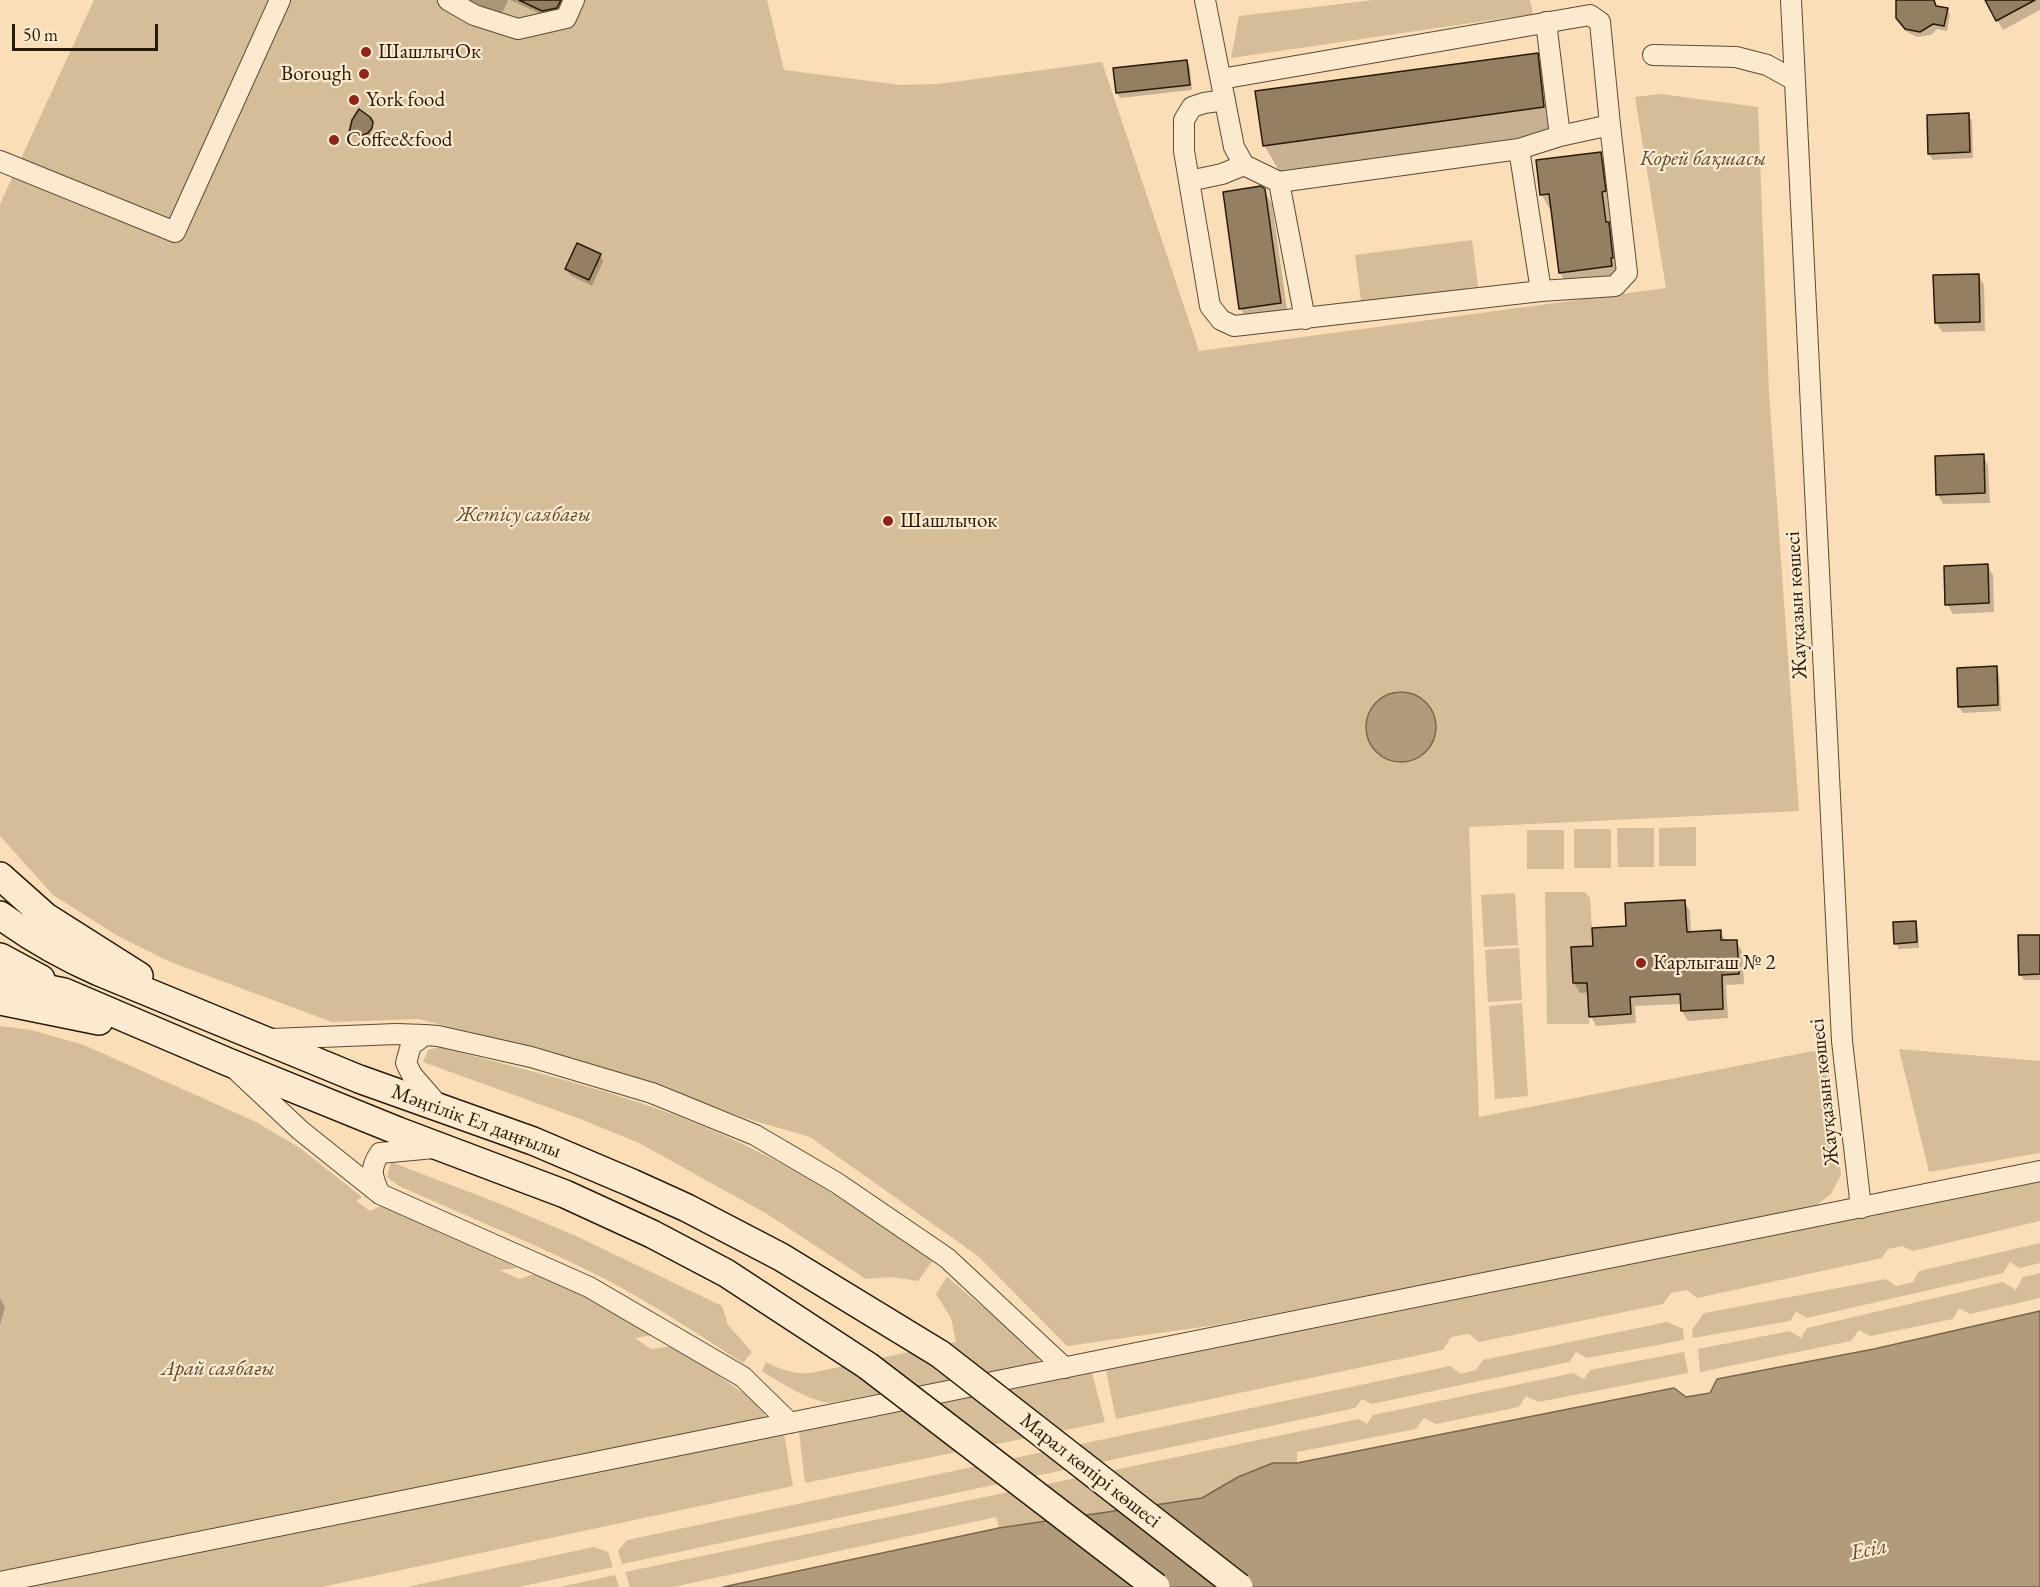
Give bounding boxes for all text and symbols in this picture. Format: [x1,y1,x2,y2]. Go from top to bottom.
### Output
scale bar [15,12,160,50]
text: 50 m [23,23,58,46]
place label: ШашлычОк [378,39,481,65]
marker: ШашлычОк [359,45,373,59]
place label: Borough [281,61,352,87]
marker: Borough [357,67,371,81]
place label: York food [366,87,445,113]
marker: York food [347,93,361,107]
place label: Coffee&food [346,127,452,153]
marker: Coffee&food [327,133,341,147]
park label: Корей бақшасы [1640,146,1766,172]
park label: Жетісу саябағы [457,502,591,528]
place label: Шашлычок [900,508,997,534]
marker: Шашлычок [881,514,895,528]
street label: Жауқазын көшесі [1781,530,1813,680]
place label: Карлыгаш № 2 [1653,950,1776,976]
marker: Карлыгаш № 2 [1634,956,1648,970]
street label: Жауқазын көшесі [1805,1017,1845,1167]
street label: Мәңгілік Ел даңғылы [388,1080,564,1164]
park label: Арай саябағы [161,1356,275,1382]
street label: Марал көпірі көшесі [1014,1408,1166,1534]
water label: Есіл [1848,1533,1890,1567]

